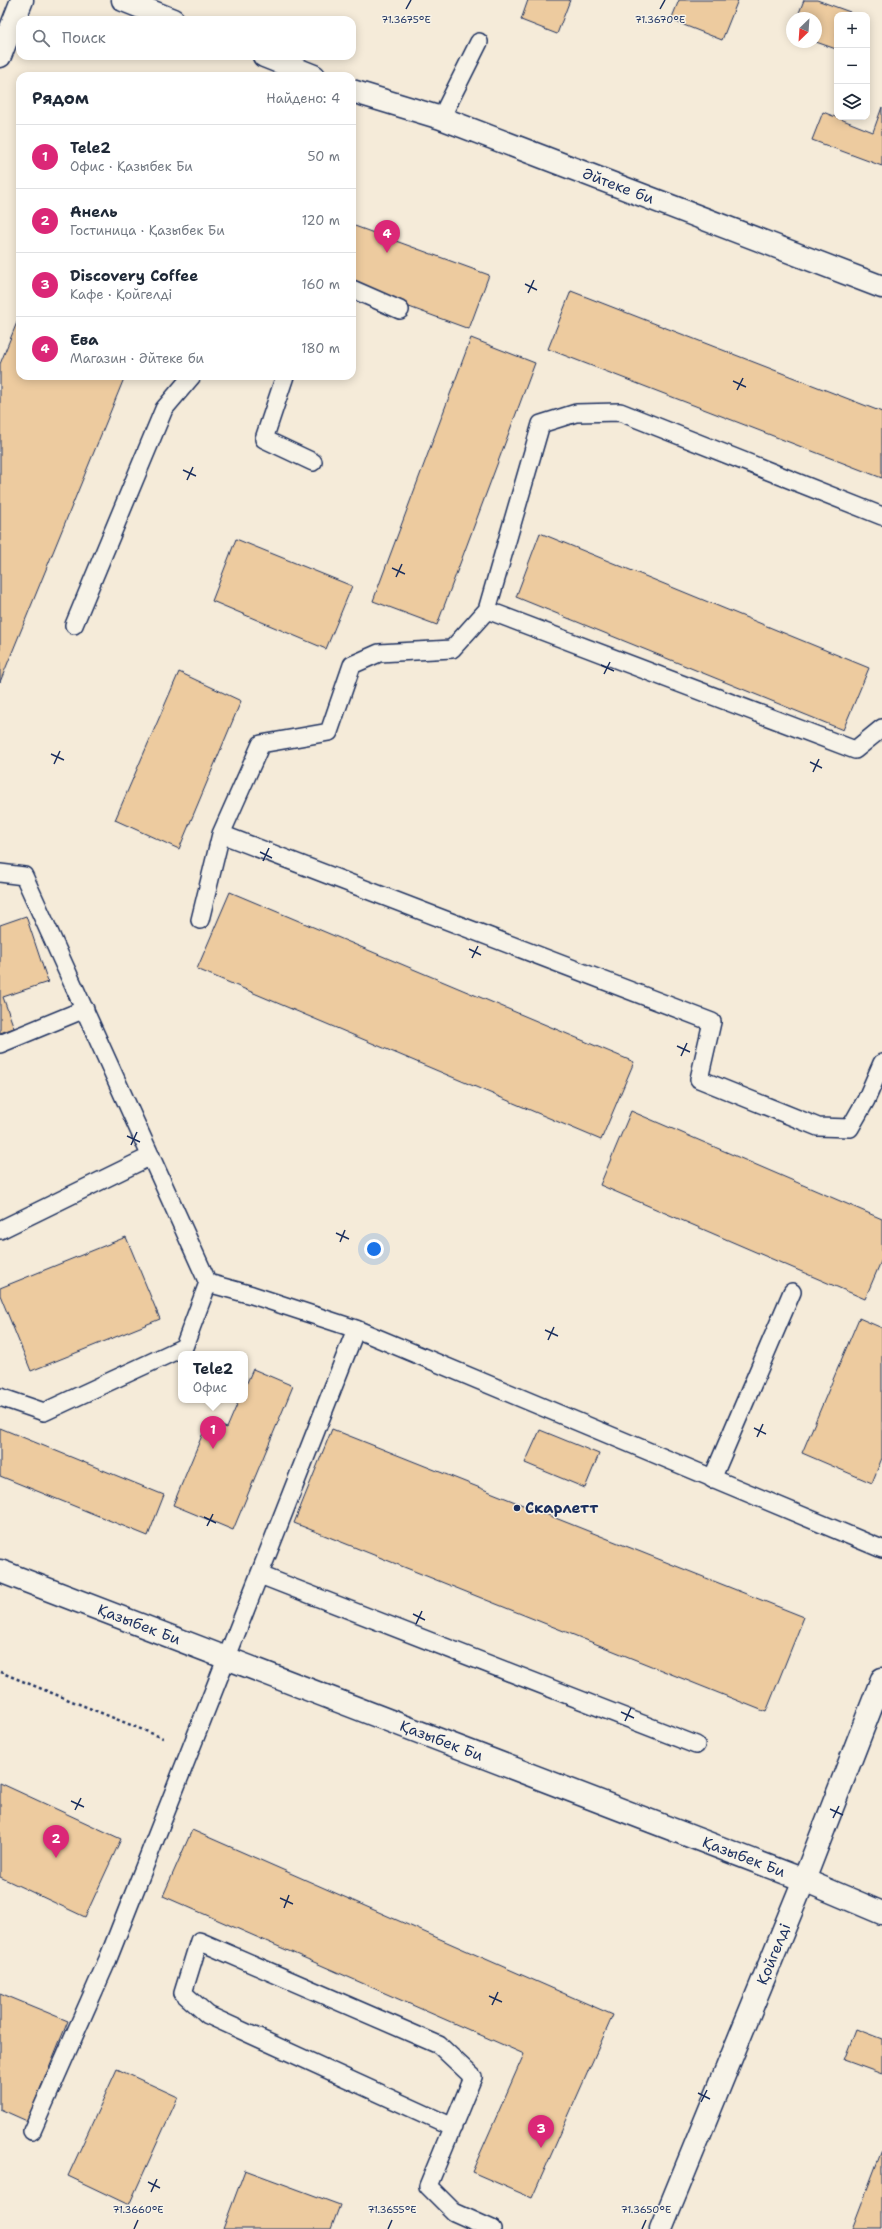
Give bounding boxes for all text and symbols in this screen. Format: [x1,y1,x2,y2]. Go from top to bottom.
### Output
north arrow [786,12,822,48]
map controls [834,12,870,120]
button: + [834,12,870,48]
text: 71.3675°E [381,13,431,26]
text: 71.3670°E [635,13,685,26]
search box [16,16,356,60]
icon: search [30,27,52,49]
text: Поиск [62,28,106,48]
button: − [834,48,870,84]
button: layers [834,84,870,120]
text: Рядом [32,87,89,109]
text: Найдено: 4 [266,90,340,107]
text: Tele2 [70,138,111,158]
text: 1 [42,148,48,165]
text: 50 m [307,148,340,165]
text: Офис · Қазыбек Би [70,158,193,175]
street label: Әйтеке би [580,163,657,209]
text: Анель [70,202,117,222]
text: 2 [40,212,50,229]
text: 120 m [302,212,340,229]
pin: 4 [374,220,400,253]
text: Гостиница · Қазыбек Би [70,222,225,239]
text: Discovery Coffee [70,266,198,286]
text: 3 [40,276,50,293]
text: 160 m [302,276,340,293]
text: Кафе · Қойгелді [70,286,172,303]
text: Ева [70,330,99,350]
text: 4 [40,340,50,357]
text: 180 m [301,340,340,357]
text: Магазин · Әйтеке би [70,350,204,367]
your location [364,1239,384,1259]
popup [178,1351,248,1403]
text: Tele2 [193,1359,233,1379]
text: Офис [193,1379,227,1396]
pin: 1 [200,1416,226,1449]
place label: Скарлетт [525,1498,598,1518]
marker: Скарлетт [512,1503,522,1513]
street label: Қазыбек Би [95,1599,184,1650]
street label: Қазыбек Би [397,1716,486,1766]
pin: 2 [43,1825,69,1858]
street label: Қазыбек Би [700,1832,789,1882]
street label: Қойгелді [752,1920,795,1988]
pin: 3 [528,2115,554,2148]
text: 71.3660°E [112,2203,164,2216]
text: 71.3655°E [367,2203,417,2216]
text: 71.3650°E [621,2203,671,2216]

